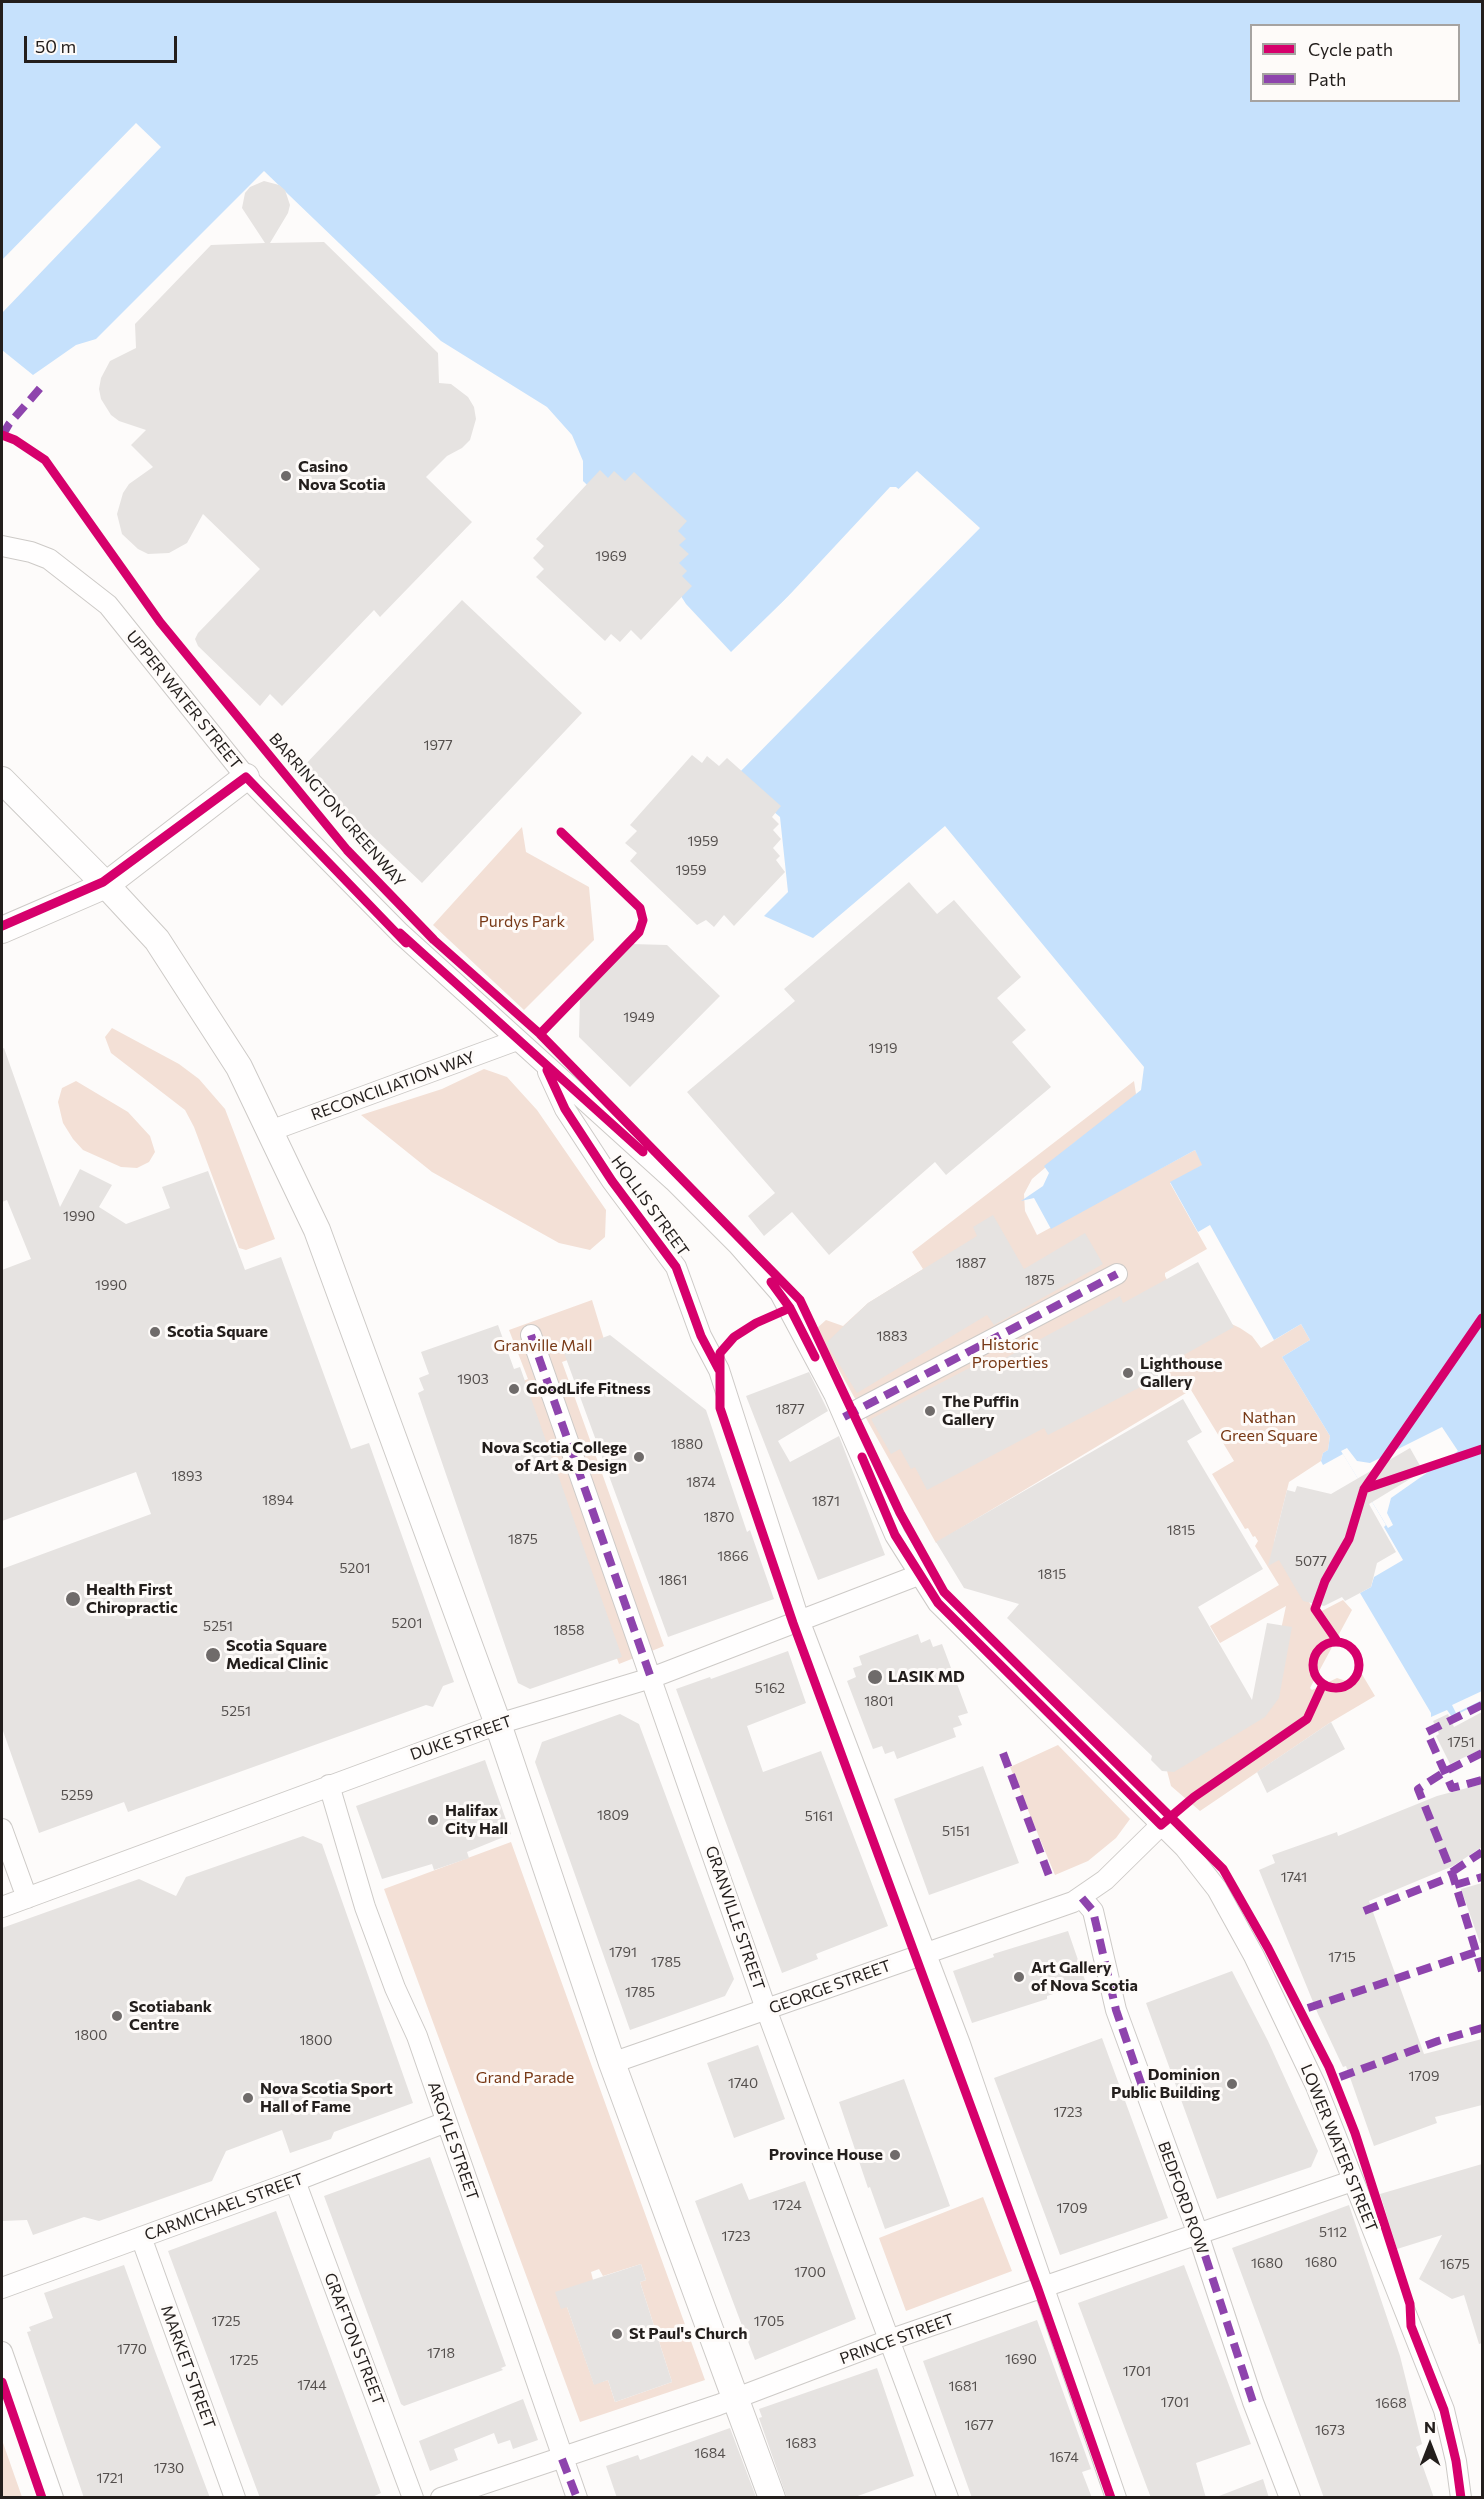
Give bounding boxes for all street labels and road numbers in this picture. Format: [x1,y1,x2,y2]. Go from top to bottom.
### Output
street label: UPPER WATER STREET [122,627,246,773]
street label: BARRINGTON GREENWAY [265,729,409,891]
street label: RECONCILIATION WAY [308,1047,478,1125]
street label: HOLLIS STREET [607,1152,693,1260]
street label: DUKE STREET [408,1712,514,1764]
street label: GRANVILLE STREET [701,1843,769,1993]
street label: GEORGE STREET [766,1956,894,2018]
street label: LOWER WATER STREET [1297,2061,1381,2235]
street label: ARGYLE STREET [424,2079,482,2203]
street label: BEDFORD ROW [1154,2139,1212,2257]
street label: CARMICHAEL STREET [142,2169,306,2245]
street label: GRAFTON STREET [320,2270,388,2408]
street label: MARKET STREET [157,2303,219,2431]
street label: PRINCE STREET [837,2309,957,2369]

